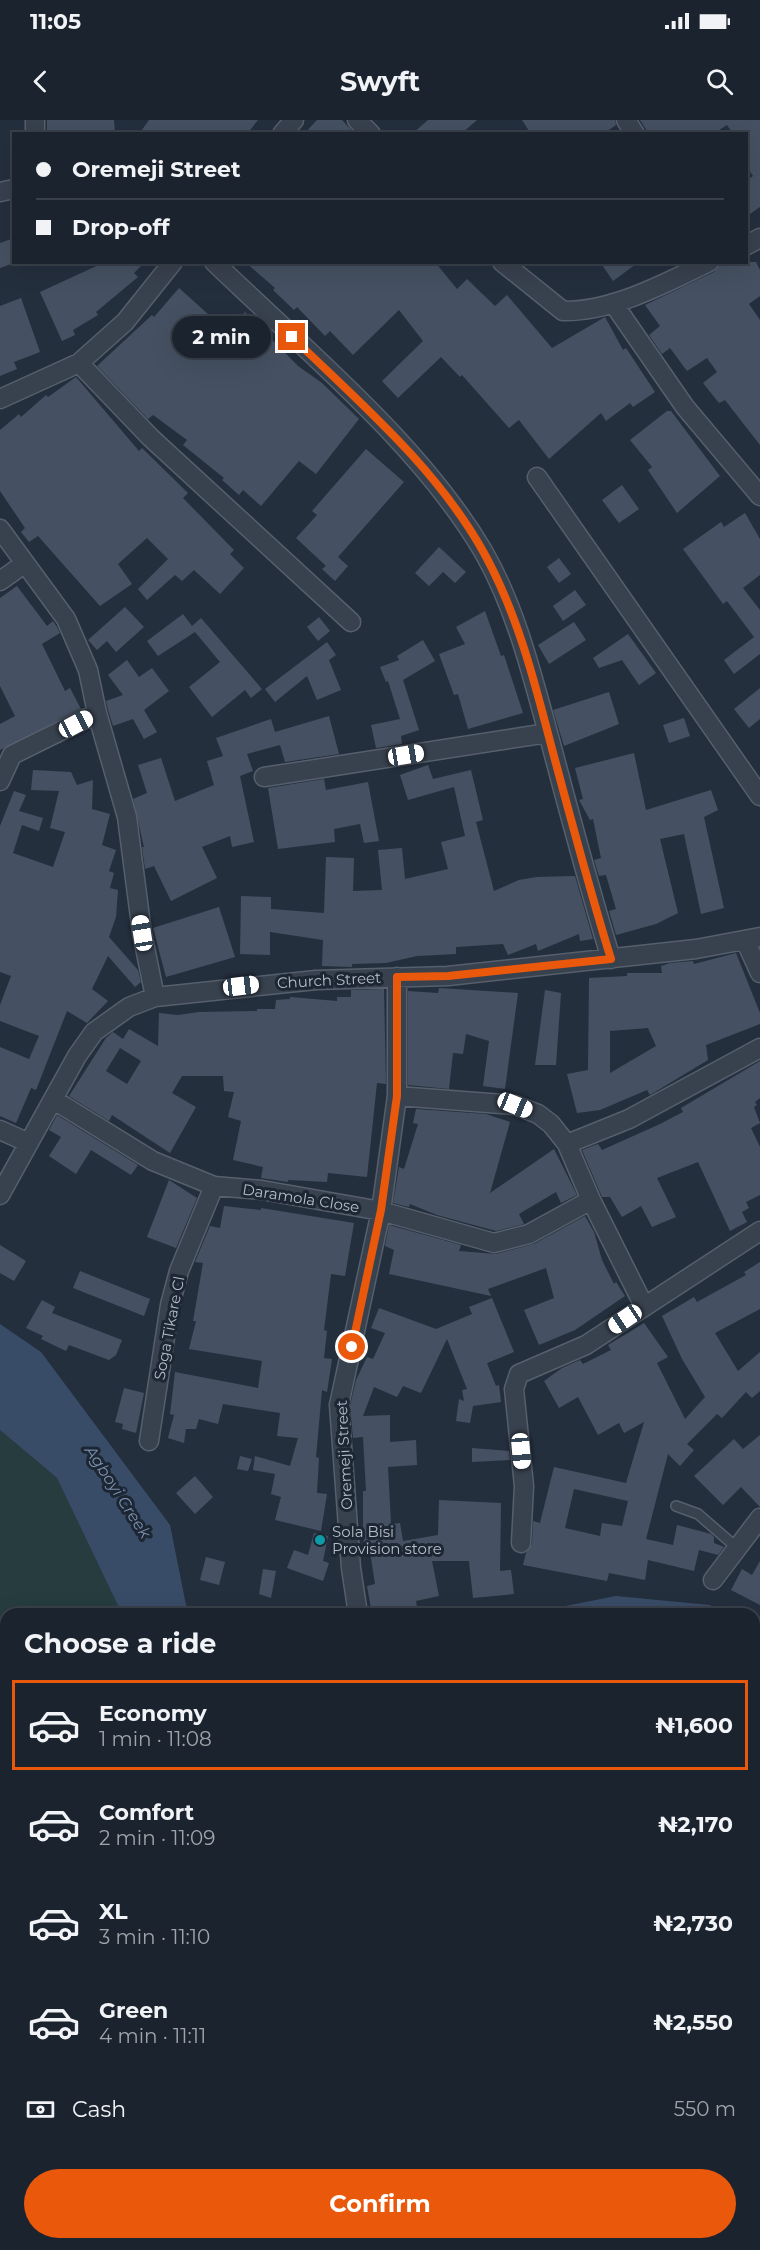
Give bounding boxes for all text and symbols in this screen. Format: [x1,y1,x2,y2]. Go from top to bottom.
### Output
text: 11:05 [30,8,81,35]
icon: back [24,65,57,98]
text: Swyft [340,65,420,98]
icon: search [703,65,736,98]
text: Oremeji Street [72,156,240,183]
text: Drop-off [72,214,170,241]
callout: 2 min [172,316,271,358]
route end [278,323,305,350]
text: 2 min [192,325,251,349]
car [56,708,96,740]
car [387,743,425,767]
car [130,914,154,952]
street label: Church Street [276,968,382,992]
car [222,975,260,997]
car [495,1090,535,1120]
street label: Daramola Close [241,1179,361,1217]
street label: Soga Tikare Cl [150,1274,188,1382]
car [605,1301,645,1337]
route start [338,1333,365,1360]
street label: Oremeji Street [332,1400,356,1510]
car [510,1432,532,1470]
water label: Agboyi Creek [80,1441,156,1543]
place label: Sola Bisi Provision store [332,1522,442,1558]
marker: Sola Bisi Provision store [313,1533,327,1547]
text: Choose a ride [24,1627,216,1660]
icon: car [27,1698,81,1752]
text: Economy [99,1700,207,1727]
text: ₦1,600 [655,1712,733,1739]
text: 1 min · 11:08 [99,1727,212,1751]
icon: car [27,1797,81,1851]
text: Comfort [99,1799,194,1826]
text: ₦2,170 [658,1811,733,1838]
text: 2 min · 11:09 [99,1826,215,1850]
icon: car [27,1896,81,1950]
text: XL [99,1898,128,1925]
text: ₦2,730 [653,1910,733,1937]
text: 3 min · 11:10 [99,1925,210,1949]
icon: car [27,1995,81,2049]
text: Green [99,1997,168,2024]
text: ₦2,550 [653,2009,733,2036]
text: 4 min · 11:11 [99,2024,206,2048]
icon: cash [24,2093,57,2126]
text: Cash [72,2096,126,2123]
text: 550 m [674,2097,736,2121]
button: Confirm [24,2169,736,2238]

